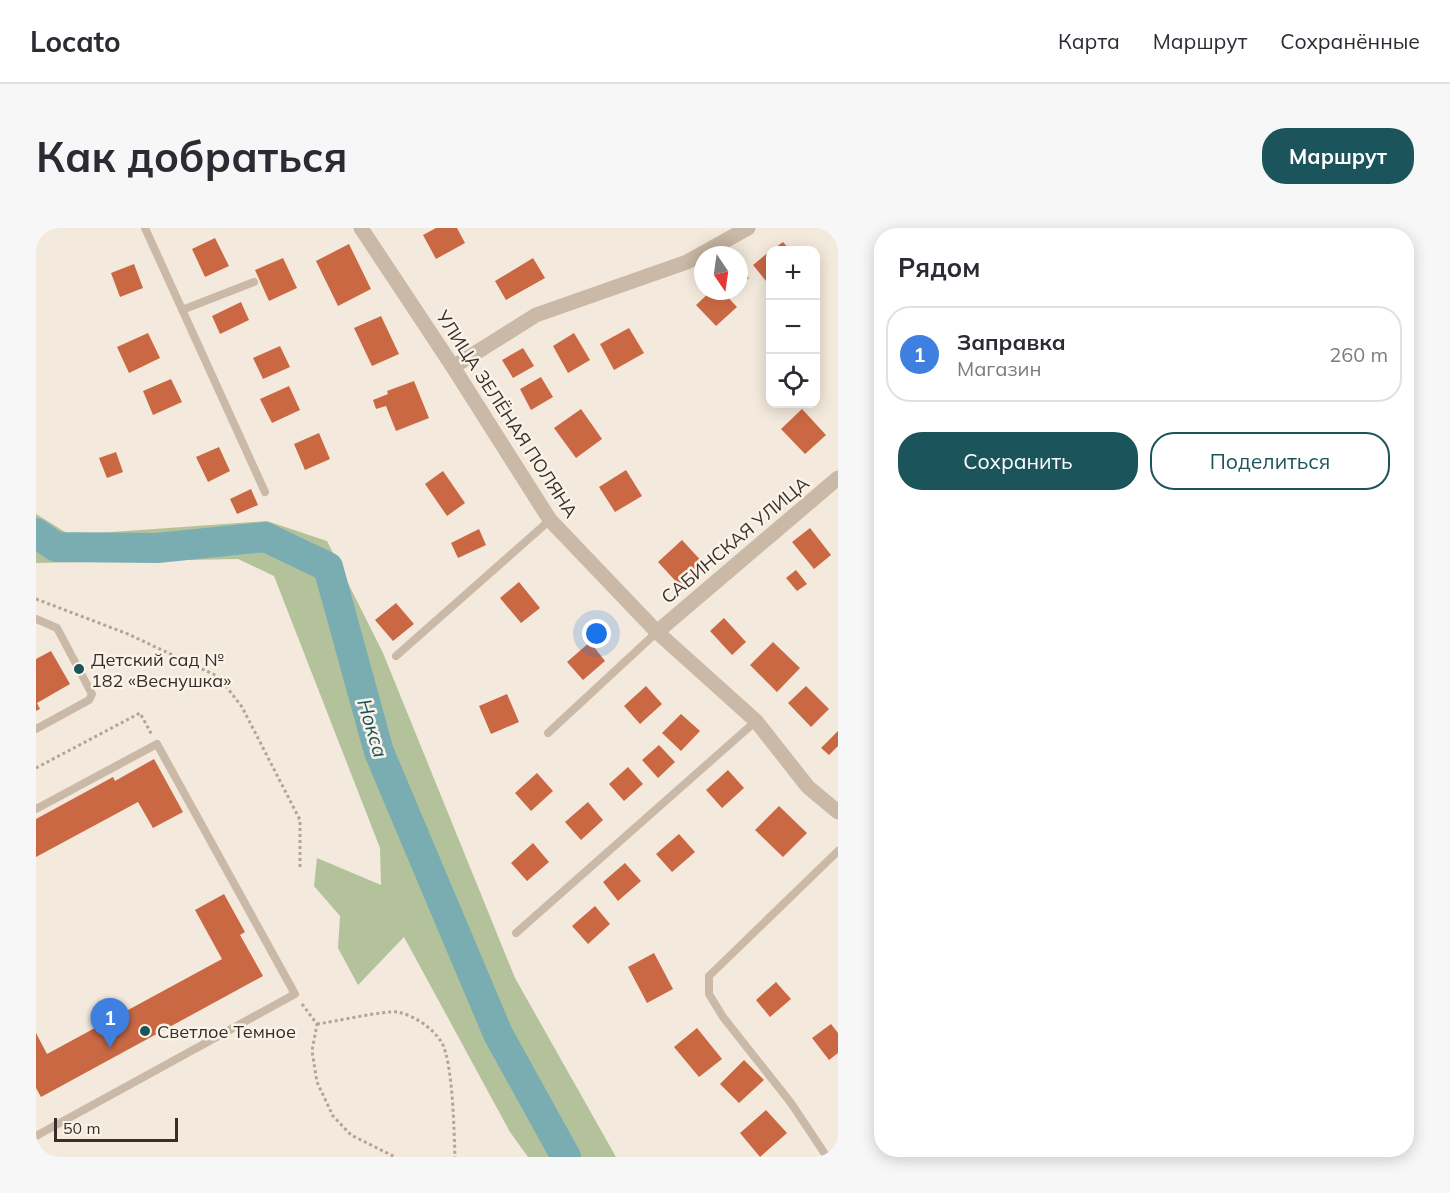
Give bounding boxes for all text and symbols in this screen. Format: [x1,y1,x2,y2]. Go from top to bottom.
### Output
text: Locato [30,24,121,59]
text: Карта [1058,28,1120,54]
text: Маршрут [1153,28,1247,54]
text: Сохранённые [1280,28,1420,54]
button: Маршрут [1262,128,1414,184]
text: Как добраться [36,130,348,183]
north arrow [694,246,748,300]
map controls [766,246,820,408]
button: + [766,246,820,300]
text: Рядом [898,251,981,284]
button: − [766,300,820,354]
street label: УЛИЦА ЗЕЛЁНАЯ ПОЛЯНА [431,305,583,522]
text: Заправка [957,328,1066,356]
text: 1 [914,342,926,367]
text: 260 m [1329,342,1388,367]
button: locate [766,354,820,408]
text: Магазин [957,356,1041,381]
button: Сохранить [898,432,1138,490]
button: Поделиться [1150,432,1390,490]
street label: САБИНСКАЯ УЛИЦА [657,472,813,608]
your location [582,619,611,648]
place label: Детский сад № 182 «Веснушка» [91,648,231,692]
marker: Детский сад № 182 «Веснушка» [72,662,86,676]
water label: Нокса [352,696,394,760]
pin: 1 [90,998,130,1048]
place label: Светлое Темное [157,1020,296,1043]
marker: Светлое Темное [138,1024,152,1038]
scale bar [54,1115,178,1142]
text: 50 m [63,1118,100,1138]

